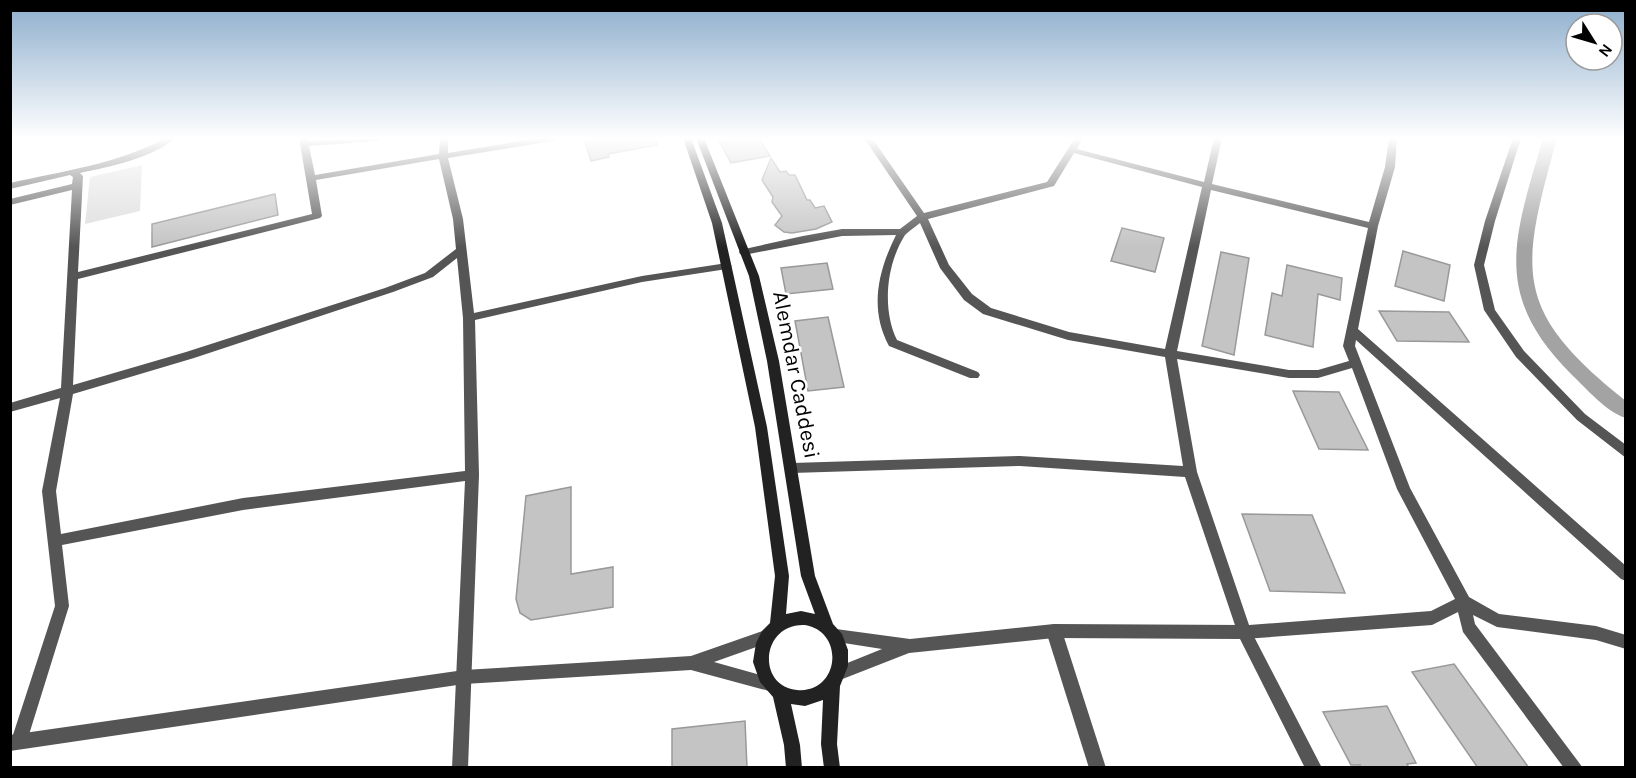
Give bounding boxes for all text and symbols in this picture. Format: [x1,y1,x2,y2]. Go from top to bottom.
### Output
north arrow [1564,12,1624,72]
text: N [1595,40,1617,61]
street label: Alemdar Caddesi [767,289,825,461]

